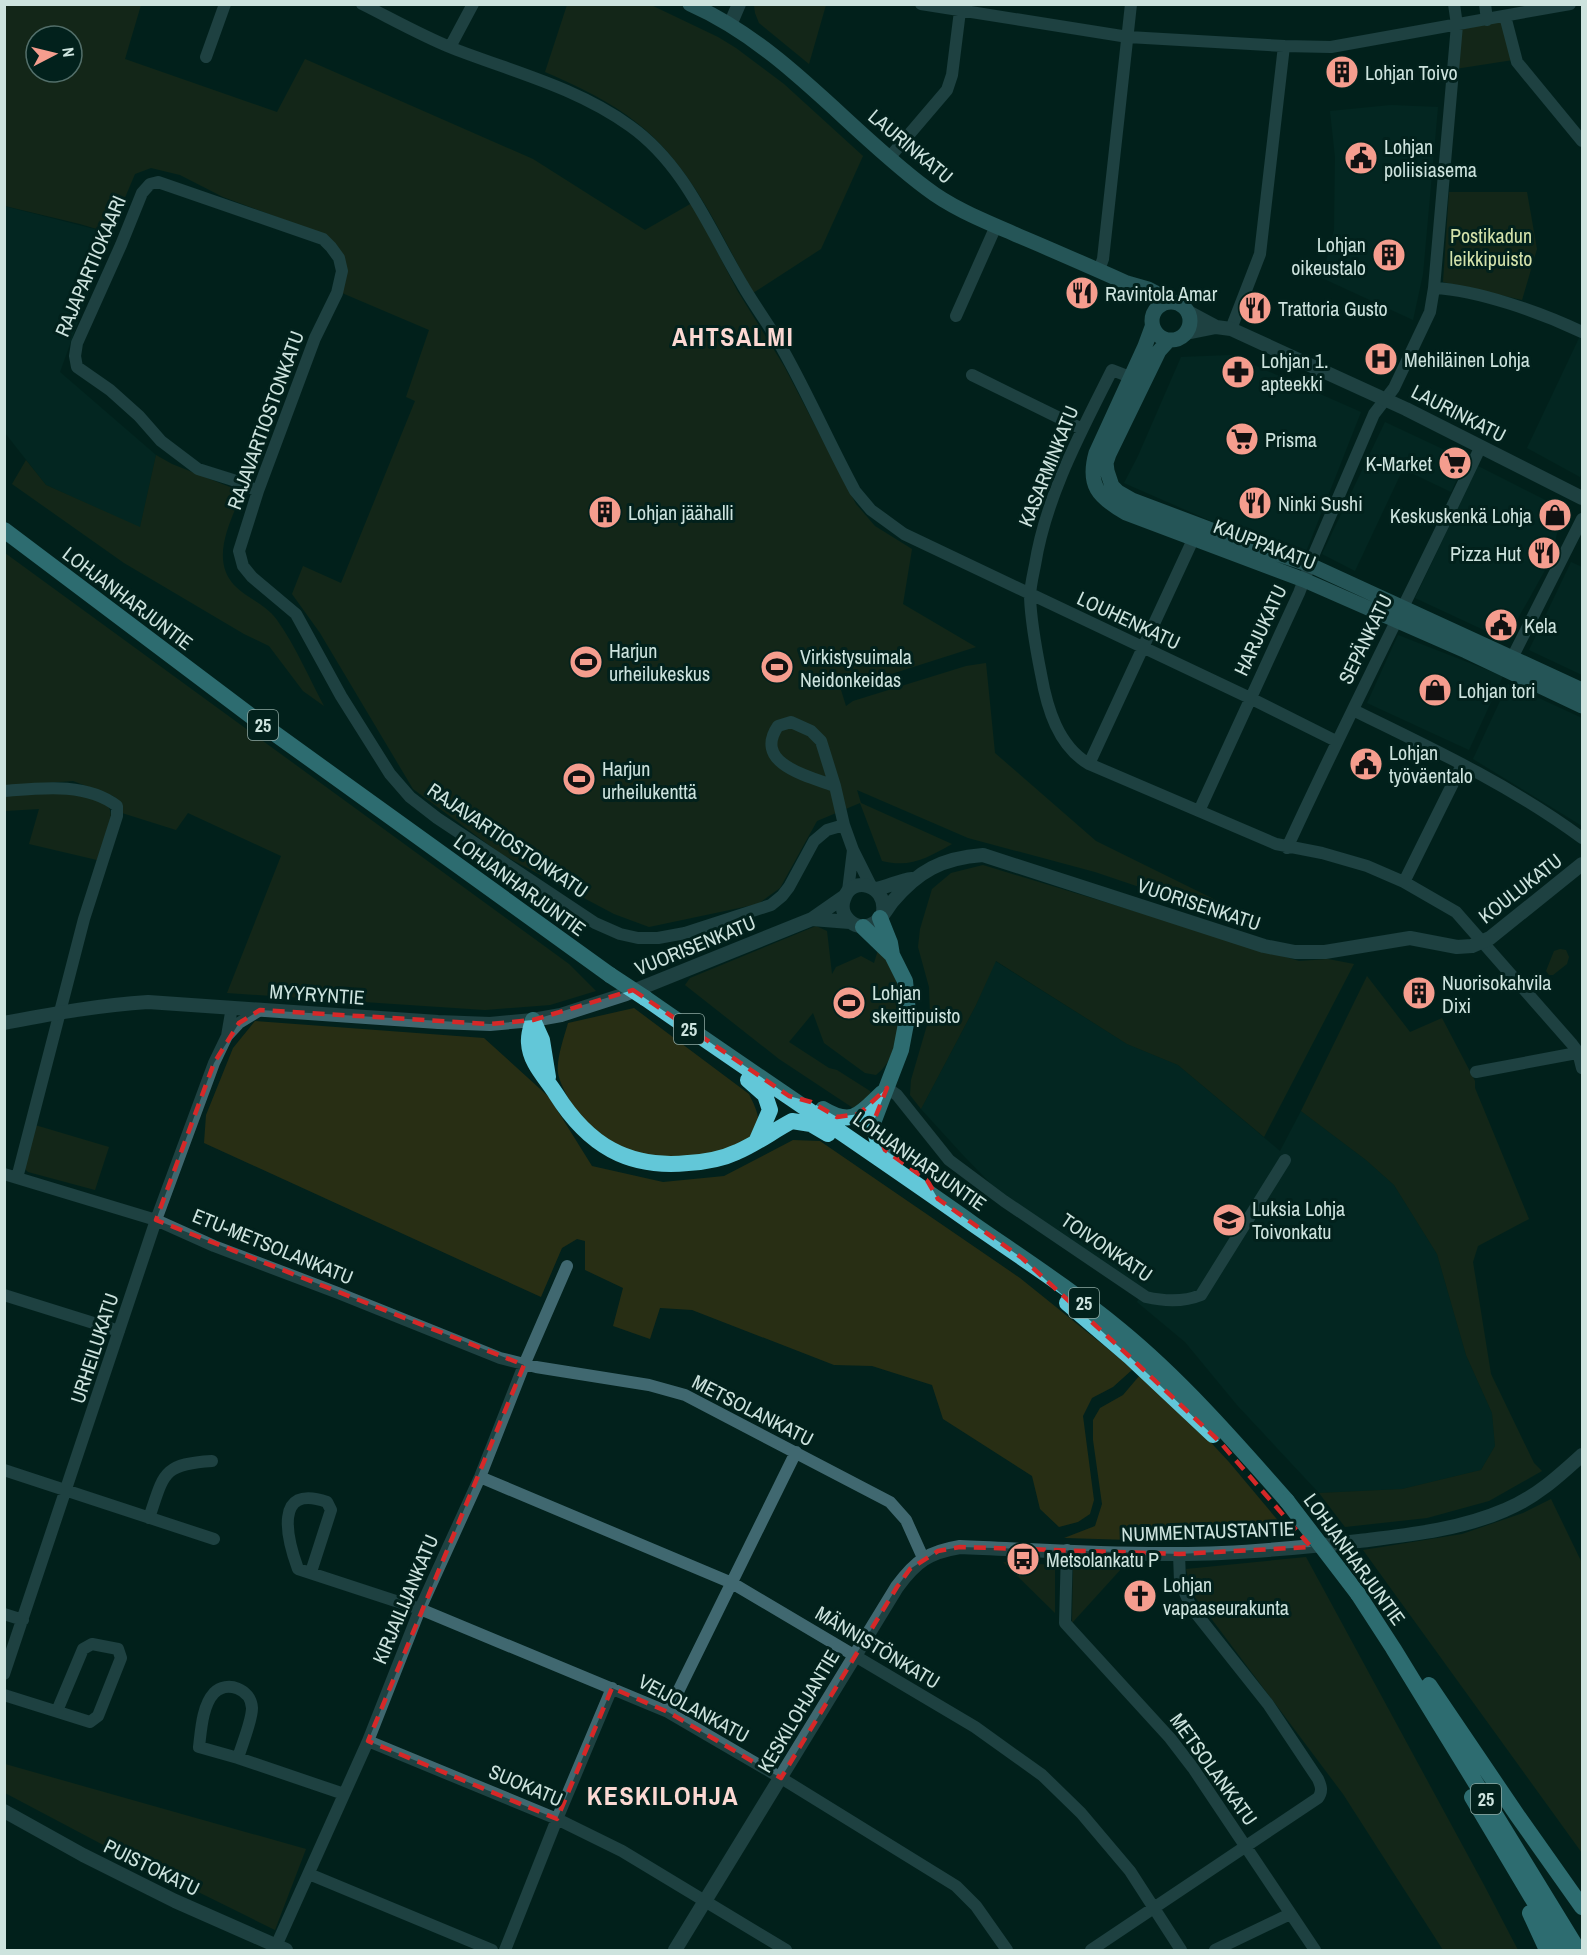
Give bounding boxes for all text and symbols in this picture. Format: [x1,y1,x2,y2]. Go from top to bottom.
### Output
north arrow [24,24,84,84]
text: N [57,46,80,58]
building icon: Lohjan Toivo [1324,54,1360,90]
place label: Lohjan Toivo [1365,59,1458,86]
street label: LAURINKATU [863,103,959,189]
place label: Lohjan poliisiasema [1384,133,1477,183]
public building icon: Lohjan poliisiasema [1343,140,1379,176]
street label: RAJAPARTIOKAARI [48,191,132,341]
park label: Postikadun leikkipuisto [1450,222,1532,272]
place label: Lohjan oikeustalo [1291,231,1366,281]
building icon: Lohjan oikeustalo [1371,237,1407,273]
restaurant icon: Ravintola Amar [1064,275,1100,311]
place label: Ravintola Amar [1105,280,1218,307]
restaurant icon: Trattoria Gusto [1237,290,1273,326]
place label: Trattoria Gusto [1278,295,1388,322]
district label: AHTSALMI [672,319,794,354]
street label: RAJAVARTIOSTONKATU [220,327,310,513]
hospital icon: Mehiläinen Lohja [1363,341,1399,377]
place label: Mehiläinen Lohja [1404,346,1530,373]
place label: Lohjan 1. apteekki [1261,347,1328,397]
pharmacy icon: Lohjan 1. apteekki [1220,354,1256,390]
street label: LAURINKATU [1407,378,1511,448]
street label: KASARMINKATU [1011,402,1085,530]
supermarket icon: Prisma [1224,421,1260,457]
place label: Prisma [1265,426,1317,453]
supermarket icon: K-Market [1437,445,1473,481]
place label: K-Market [1365,450,1432,477]
restaurant icon: Ninki Sushi [1237,485,1273,521]
place label: Ninki Sushi [1278,490,1363,517]
building icon: Lohjan jäähalli [587,494,623,530]
shop icon: Keskuskenkä Lohja [1537,497,1573,533]
place label: Lohjan jäähalli [628,499,734,526]
place label: Keskuskenkä Lohja [1390,502,1532,529]
street label: KAUPPAKATU [1210,512,1320,576]
restaurant icon: Pizza Hut [1526,535,1562,571]
street label: LOHJANHARJUNTIE [57,540,199,656]
place label: Pizza Hut [1450,540,1521,567]
street label: HARJUKATU [1227,580,1293,680]
street label: LOUHENKATU [1073,584,1185,656]
street label: SEPÄNKATU [1332,590,1398,688]
public building icon: Kela [1483,607,1519,643]
place label: Kela [1524,612,1557,639]
place label: Harjun urheilukeskus [609,637,710,687]
place label: Virkistysuimala Neidonkeidas [800,643,912,693]
sports icon: Harjun urheilukeskus [568,644,604,680]
sports icon: Virkistysuimala Neidonkeidas [759,649,795,685]
shop icon: Lohjan tori [1417,672,1453,708]
place label: Lohjan tori [1458,677,1536,704]
road number: 25 [248,710,278,740]
place label: Lohjan työväentalo [1389,739,1473,789]
public building icon: Lohjan työväentalo [1348,746,1384,782]
place label: Harjun urheilukenttä [602,755,697,805]
sports icon: Harjun urheilukenttä [561,761,597,797]
street label: RAJAVARTIOSTONKATU [422,776,594,904]
street label: LOHJANHARJUNTIE [449,828,591,942]
street label: KOULUKATU [1473,847,1567,929]
street label: VUORISENKATU [1134,871,1264,937]
street label: VUORISENKATU [631,908,759,982]
place label: Nuorisokahvila Dixi [1442,969,1551,1019]
building icon: Nuorisokahvila Dixi [1401,975,1437,1011]
street label: MYYRYNTIE [268,977,366,1011]
place label: Lohjan skeittipuisto [872,979,960,1029]
sports icon: Lohjan skeittipuisto [831,985,867,1021]
road number: 25 [674,1014,704,1044]
street label: LOHJANHARJUNTIE [848,1105,992,1217]
place label: Luksia Lohja Toivonkatu [1252,1195,1345,1245]
street label: ETU-METSOLANKATU [189,1201,357,1291]
school or university icon: Luksia Lohja Toivonkatu [1211,1202,1247,1238]
street label: TOIVONKATU [1056,1206,1158,1288]
road number: 25 [1069,1288,1099,1318]
street label: URHEILUKATU [63,1289,125,1407]
street label: METSOLANKATU [688,1368,818,1452]
street label: LOHJANHARJUNTIE [1298,1488,1412,1630]
street label: NUMMENTAUSTANTIE [1121,1514,1295,1548]
street label: KIRJAILIJANKATU [366,1530,444,1668]
bus stop icon: Metsolankatu P [1005,1541,1041,1577]
place label: Metsolankatu P [1046,1546,1159,1573]
place label: Lohjan vapaaseurakunta [1163,1571,1289,1621]
church icon: Lohjan vapaaseurakunta [1122,1578,1158,1614]
street label: MÄNNISTÖNKATU [811,1599,945,1695]
street label: KESKILOHJANTIE [751,1645,845,1777]
street label: VEIJOLANKATU [634,1667,754,1749]
street label: METSOLANKATU [1164,1707,1264,1831]
street label: SUOKATU [485,1757,567,1813]
district label: KESKILOHJA [587,1778,739,1813]
road number: 25 [1471,1784,1501,1814]
street label: PUISTOKATU [100,1832,204,1902]

